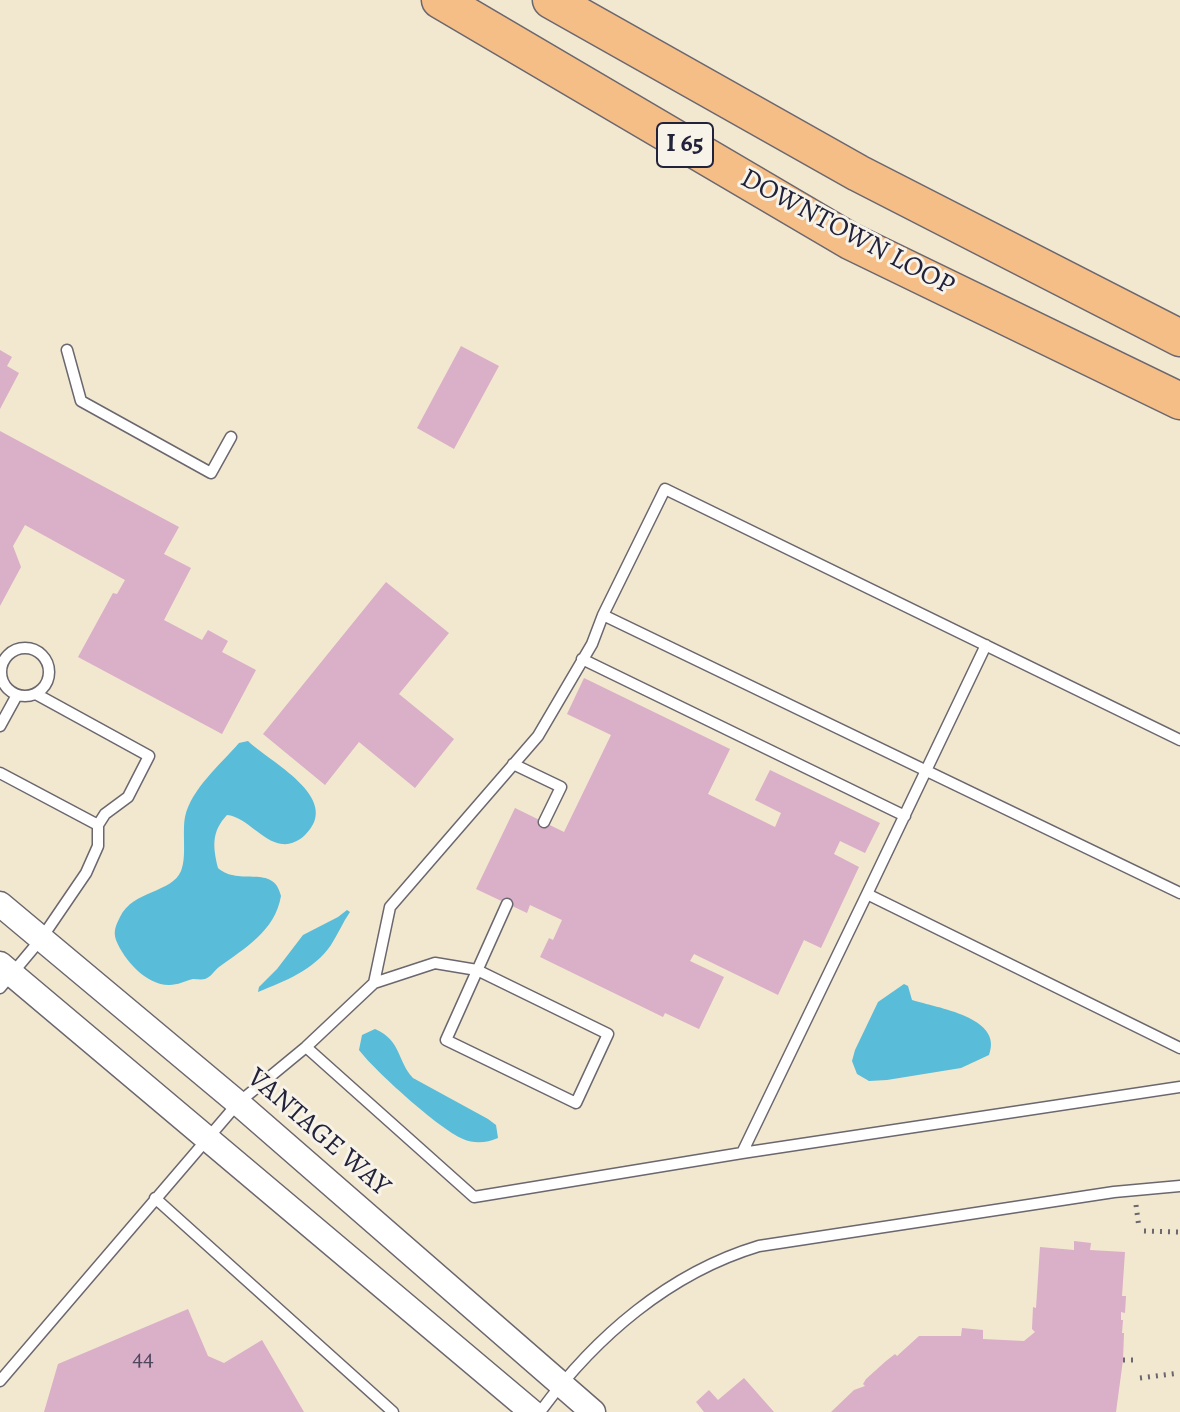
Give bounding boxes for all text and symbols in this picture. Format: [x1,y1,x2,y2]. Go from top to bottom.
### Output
road number: I 65 [657,123,713,167]
street label: DOWNTOWN LOOP [734,162,960,304]
street label: VANTAGE WAY [240,1062,396,1204]
house number: 44 [132,1345,154,1373]

